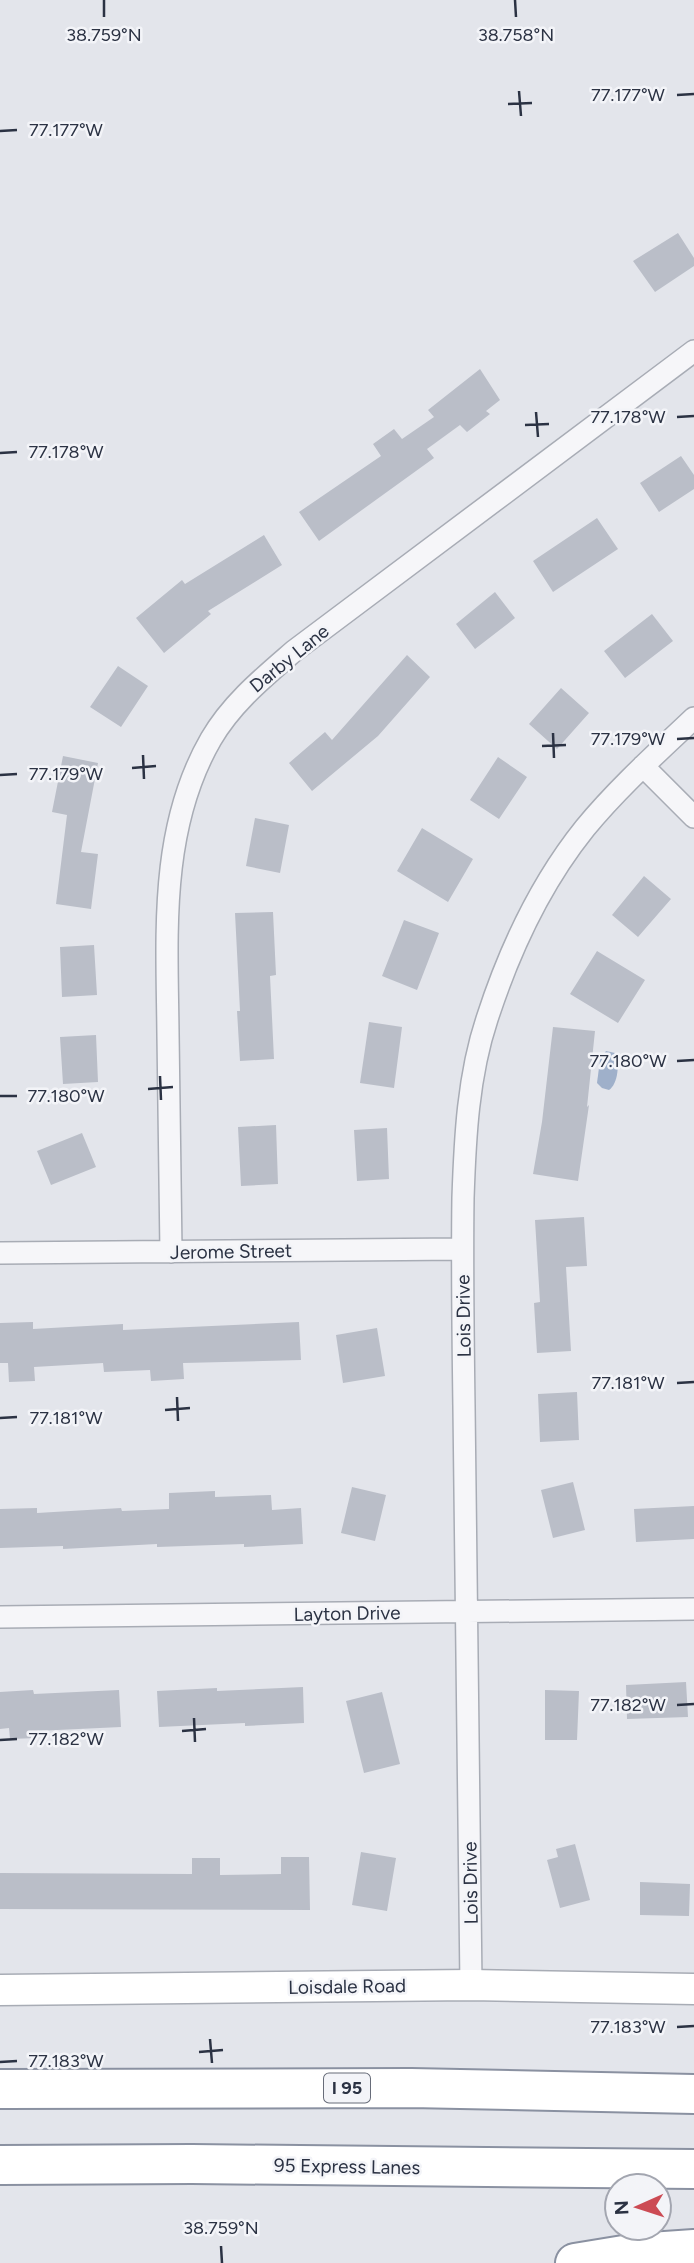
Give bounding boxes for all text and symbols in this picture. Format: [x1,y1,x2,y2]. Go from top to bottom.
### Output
text: 38.759°N [66,24,142,46]
text: 38.758°N [478,24,554,46]
text: 77.177°W [591,84,666,106]
text: 77.177°W [29,119,104,141]
text: 77.178°W [590,406,666,428]
text: 77.178°W [28,441,104,463]
street label: Darby Lane [245,619,334,697]
text: 77.179°W [591,728,666,750]
text: 77.179°W [29,763,104,785]
text: 77.180°W [589,1050,667,1072]
text: 77.180°W [27,1085,105,1107]
street label: Jerome Street [170,1239,292,1264]
street label: Lois Drive [451,1274,476,1358]
text: 77.181°W [592,1372,665,1394]
text: 77.181°W [30,1407,103,1429]
street label: Layton Drive [293,1601,401,1626]
text: 77.182°W [590,1694,666,1716]
text: 77.182°W [28,1728,104,1750]
street label: Lois Drive [458,1841,483,1925]
street label: Loisdale Road [288,1974,406,1999]
text: 77.183°W [590,2016,666,2038]
text: 77.183°W [28,2050,104,2072]
road number: I 95 [324,2074,370,2102]
street label: 95 Express Lanes [274,2154,421,2179]
north arrow [603,2172,673,2242]
text: N [610,2200,633,2216]
text: 38.759°N [183,2217,259,2239]

